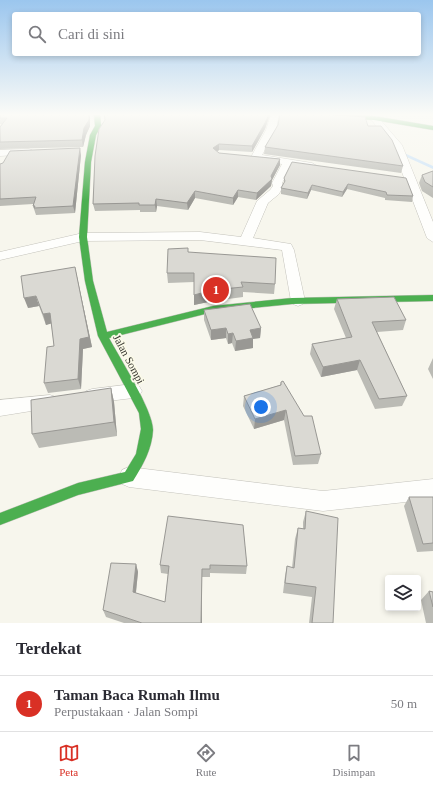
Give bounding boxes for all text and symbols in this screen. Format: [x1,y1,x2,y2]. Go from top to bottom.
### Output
search box [12,12,421,56]
icon: search [26,23,48,45]
text: Cari di sini [58,26,125,42]
pin: 1 [203,275,229,305]
street label: Jalan Sompi [111,332,147,386]
your location [251,397,271,417]
map controls [385,575,421,611]
button: layers [385,575,421,611]
text: Terdekat [16,639,82,658]
text: Taman Baca Rumah Ilmu [54,687,220,703]
text: 1 [26,696,32,711]
text: 50 m [391,696,417,711]
text: Perpustakaan · Jalan Sompi [54,704,198,719]
tab: Peta [58,742,80,778]
tab: Rute [195,742,217,778]
tab: Disimpan [333,742,375,778]

